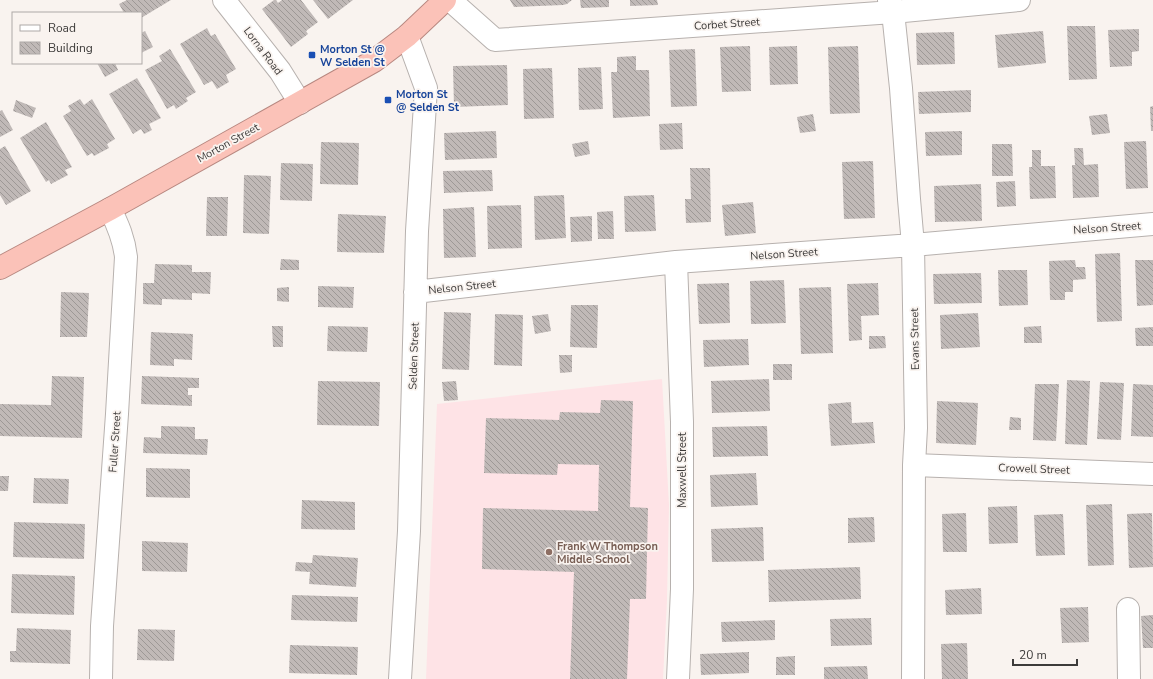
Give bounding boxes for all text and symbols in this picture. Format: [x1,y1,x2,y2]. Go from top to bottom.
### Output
legend [12,12,142,64]
street label: Corbet Street [694,14,761,34]
text: Road [48,20,76,36]
street label: Lorna Road [240,24,286,78]
text: Building [48,40,93,56]
place label: Morton St @ W Selden St [320,42,385,70]
marker: Morton St @ W Selden St [307,50,317,60]
place label: Morton St @ Selden St [396,87,460,115]
marker: Morton St @ Selden St [383,95,393,105]
street label: Morton Street [194,120,262,166]
street label: Nelson Street [1073,218,1141,238]
street label: Nelson Street [750,244,818,264]
street label: Nelson Street [428,276,497,298]
street label: Evans Street [907,308,923,370]
street label: Selden Street [405,322,423,390]
street label: Fuller Street [105,411,125,473]
street label: Maxwell Street [675,432,690,508]
street label: Crowell Street [998,460,1070,478]
place label: Frank W Thompson Middle School [557,539,658,567]
marker: Frank W Thompson Middle School [544,547,554,557]
scale bar [1013,641,1077,667]
text: 20 m [1019,647,1047,663]

